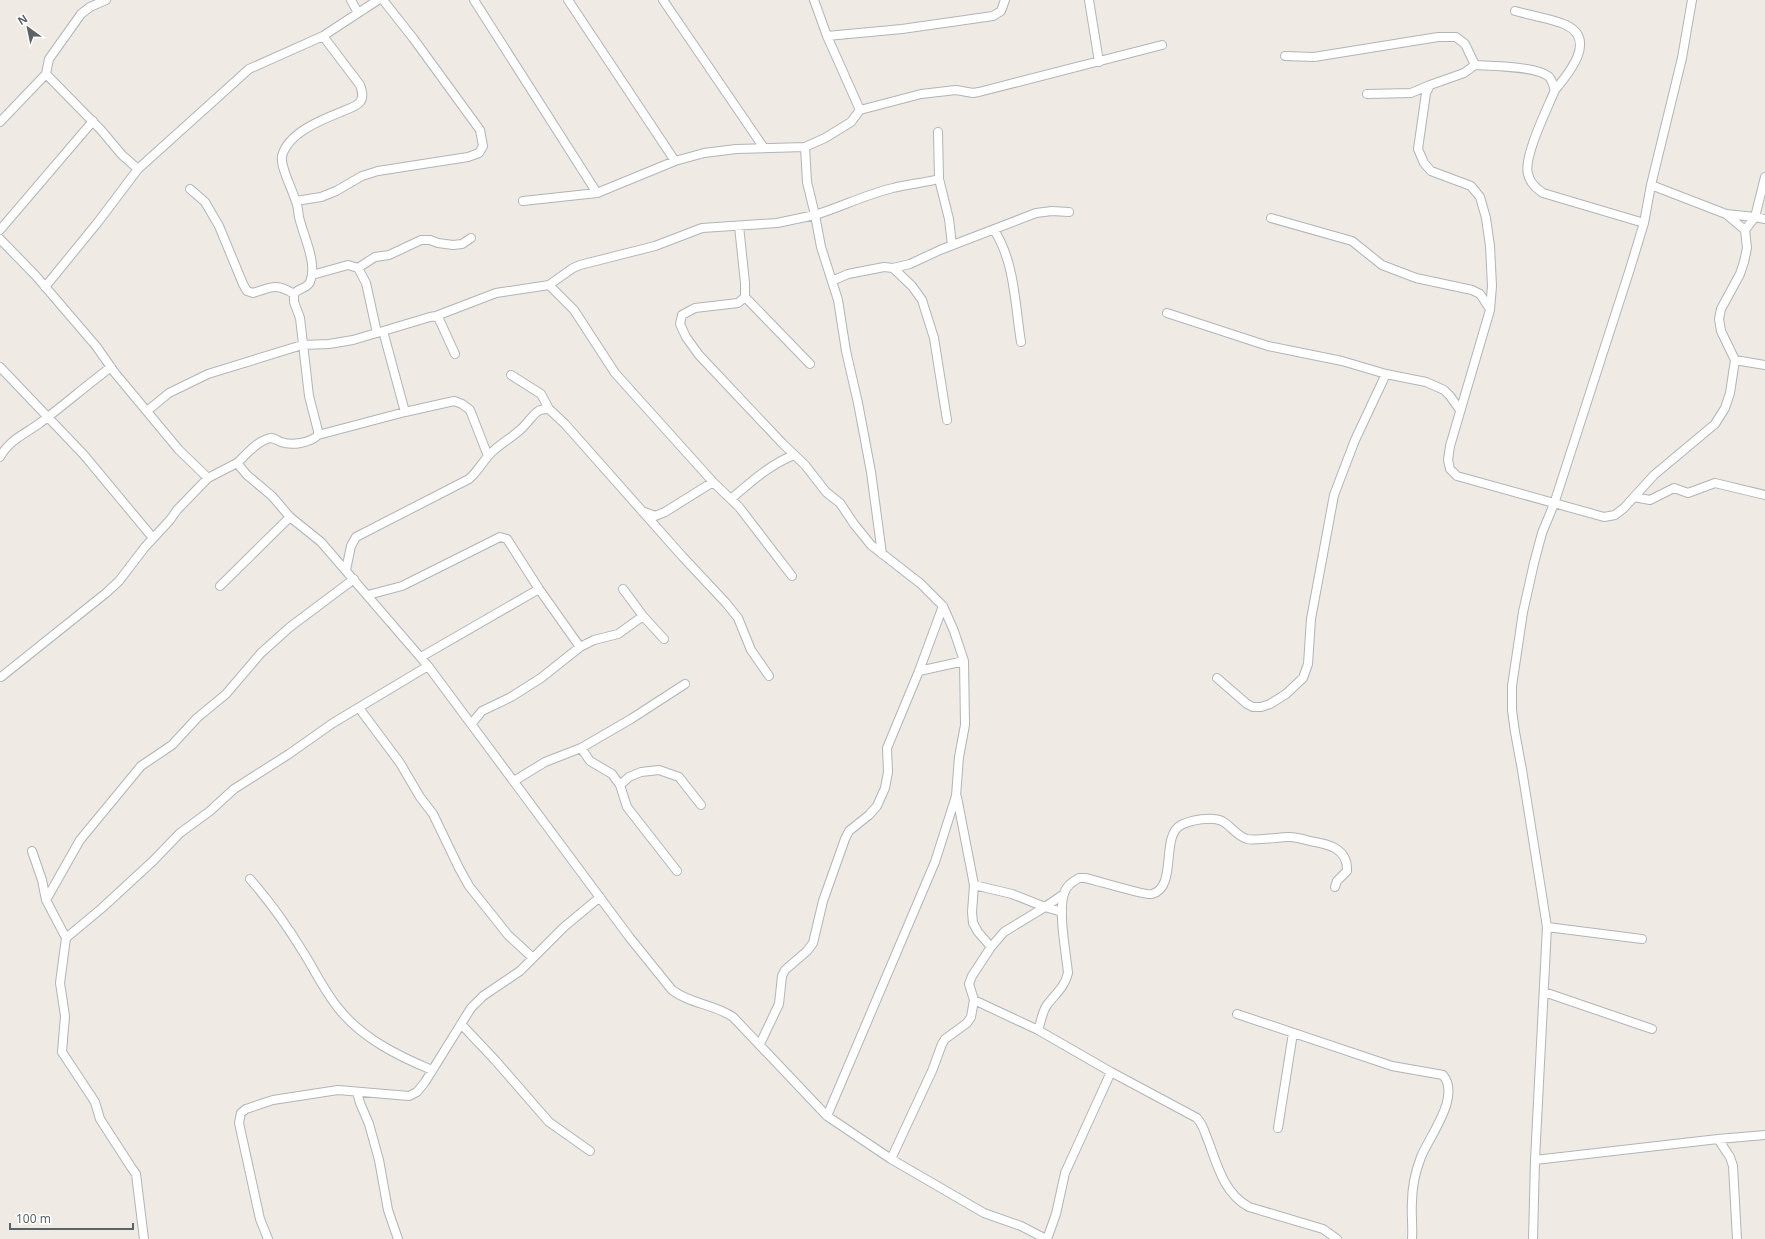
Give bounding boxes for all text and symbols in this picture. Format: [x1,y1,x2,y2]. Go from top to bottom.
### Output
north arrow [8,8,48,48]
text: N [14,10,30,28]
scale bar [10,1205,133,1231]
text: 100 m [16,1210,51,1227]

